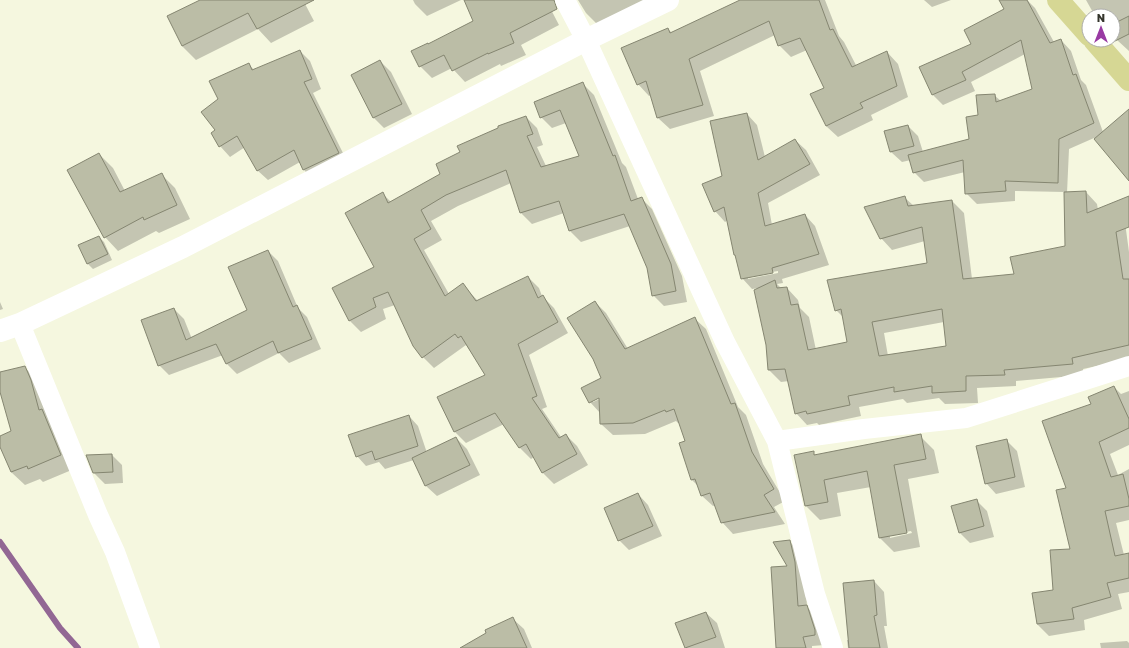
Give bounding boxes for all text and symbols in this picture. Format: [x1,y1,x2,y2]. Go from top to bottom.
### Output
north arrow [1081,8,1121,48]
text: N [1097,11,1105,24]

